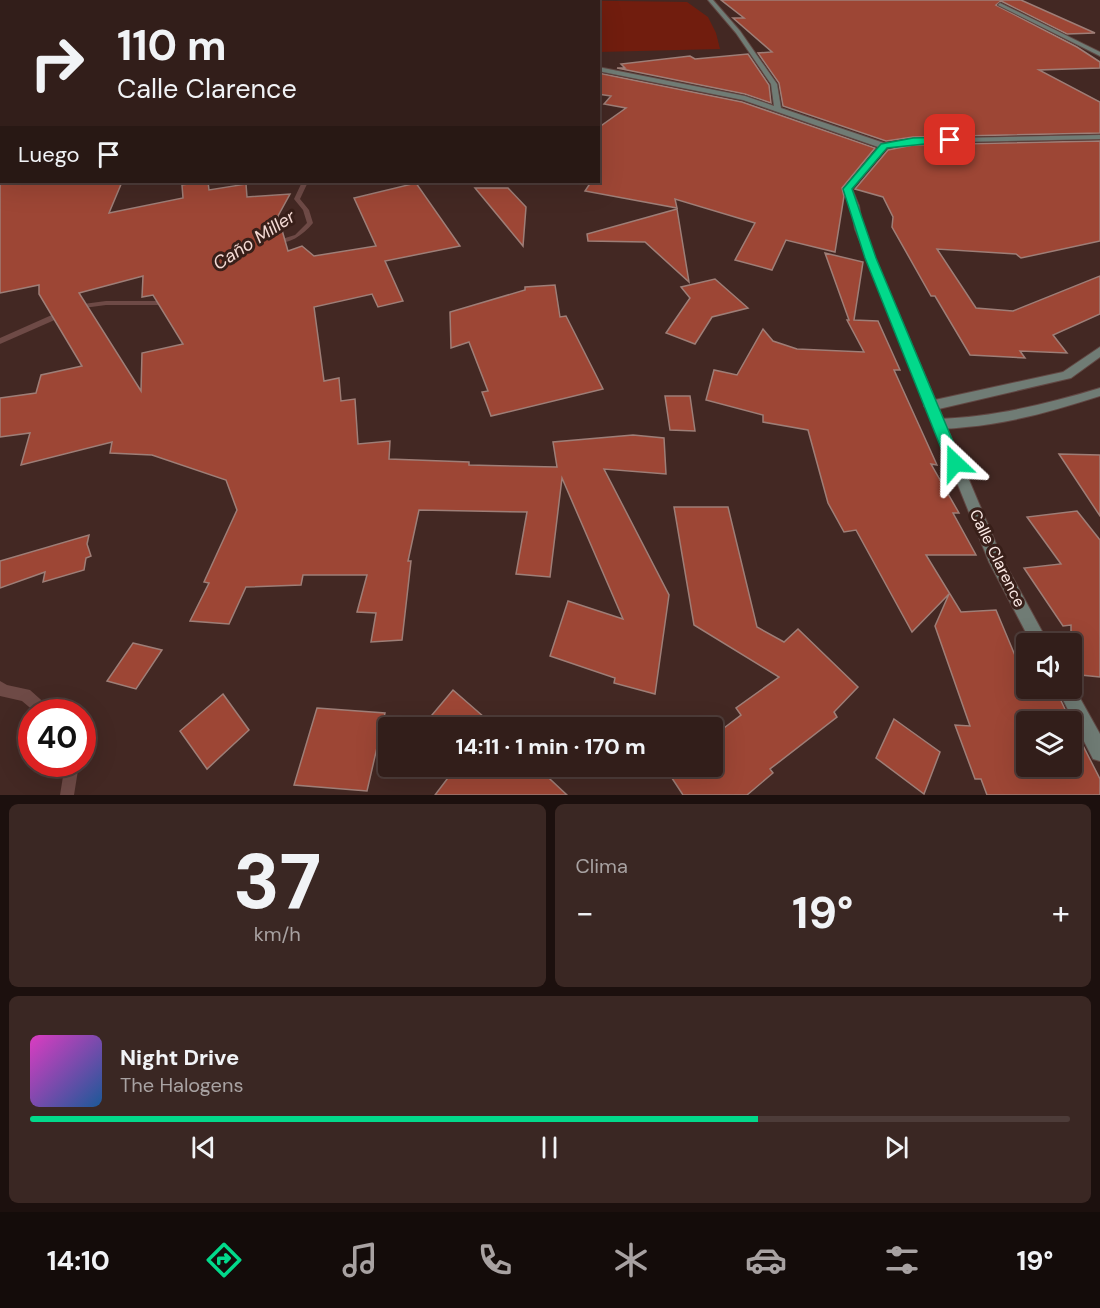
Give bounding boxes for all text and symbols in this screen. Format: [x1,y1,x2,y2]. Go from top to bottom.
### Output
text: 110 m [117,18,227,73]
icon: right [18,24,96,102]
text: Calle Clarence [117,71,297,106]
pin [924,114,975,165]
icon: arrive [933,123,966,156]
icon: arrive [92,138,125,171]
text: Luego [18,140,80,169]
water label: Caño Miller [208,204,301,276]
position arrow [923,431,987,495]
street label: Calle Clarence [965,506,1030,611]
map controls [1016,633,1082,777]
button: sound [1016,633,1082,699]
speed limit sign: 40 [18,699,96,777]
button: layers [1016,711,1082,777]
text: 14:11 · 1 min · 170 m [455,732,646,761]
text: 37 [233,831,321,932]
text: Clima [576,853,628,879]
text: 19° [792,883,853,942]
text: − [576,891,594,934]
text: + [1052,891,1070,934]
text: km/h [254,921,301,947]
text: Night Drive [120,1043,239,1072]
text: The Halogens [120,1072,243,1098]
icon: previous [187,1131,220,1164]
icon: pause [533,1131,566,1164]
icon: next [880,1131,913,1164]
icon: directions [203,1239,245,1281]
icon: music [339,1239,381,1281]
icon: phone [474,1239,516,1281]
icon: climate [610,1239,652,1281]
icon: car [745,1239,787,1281]
icon: filters [881,1239,923,1281]
text: 14:10 [47,1243,110,1278]
text: 19° [1016,1243,1053,1278]

